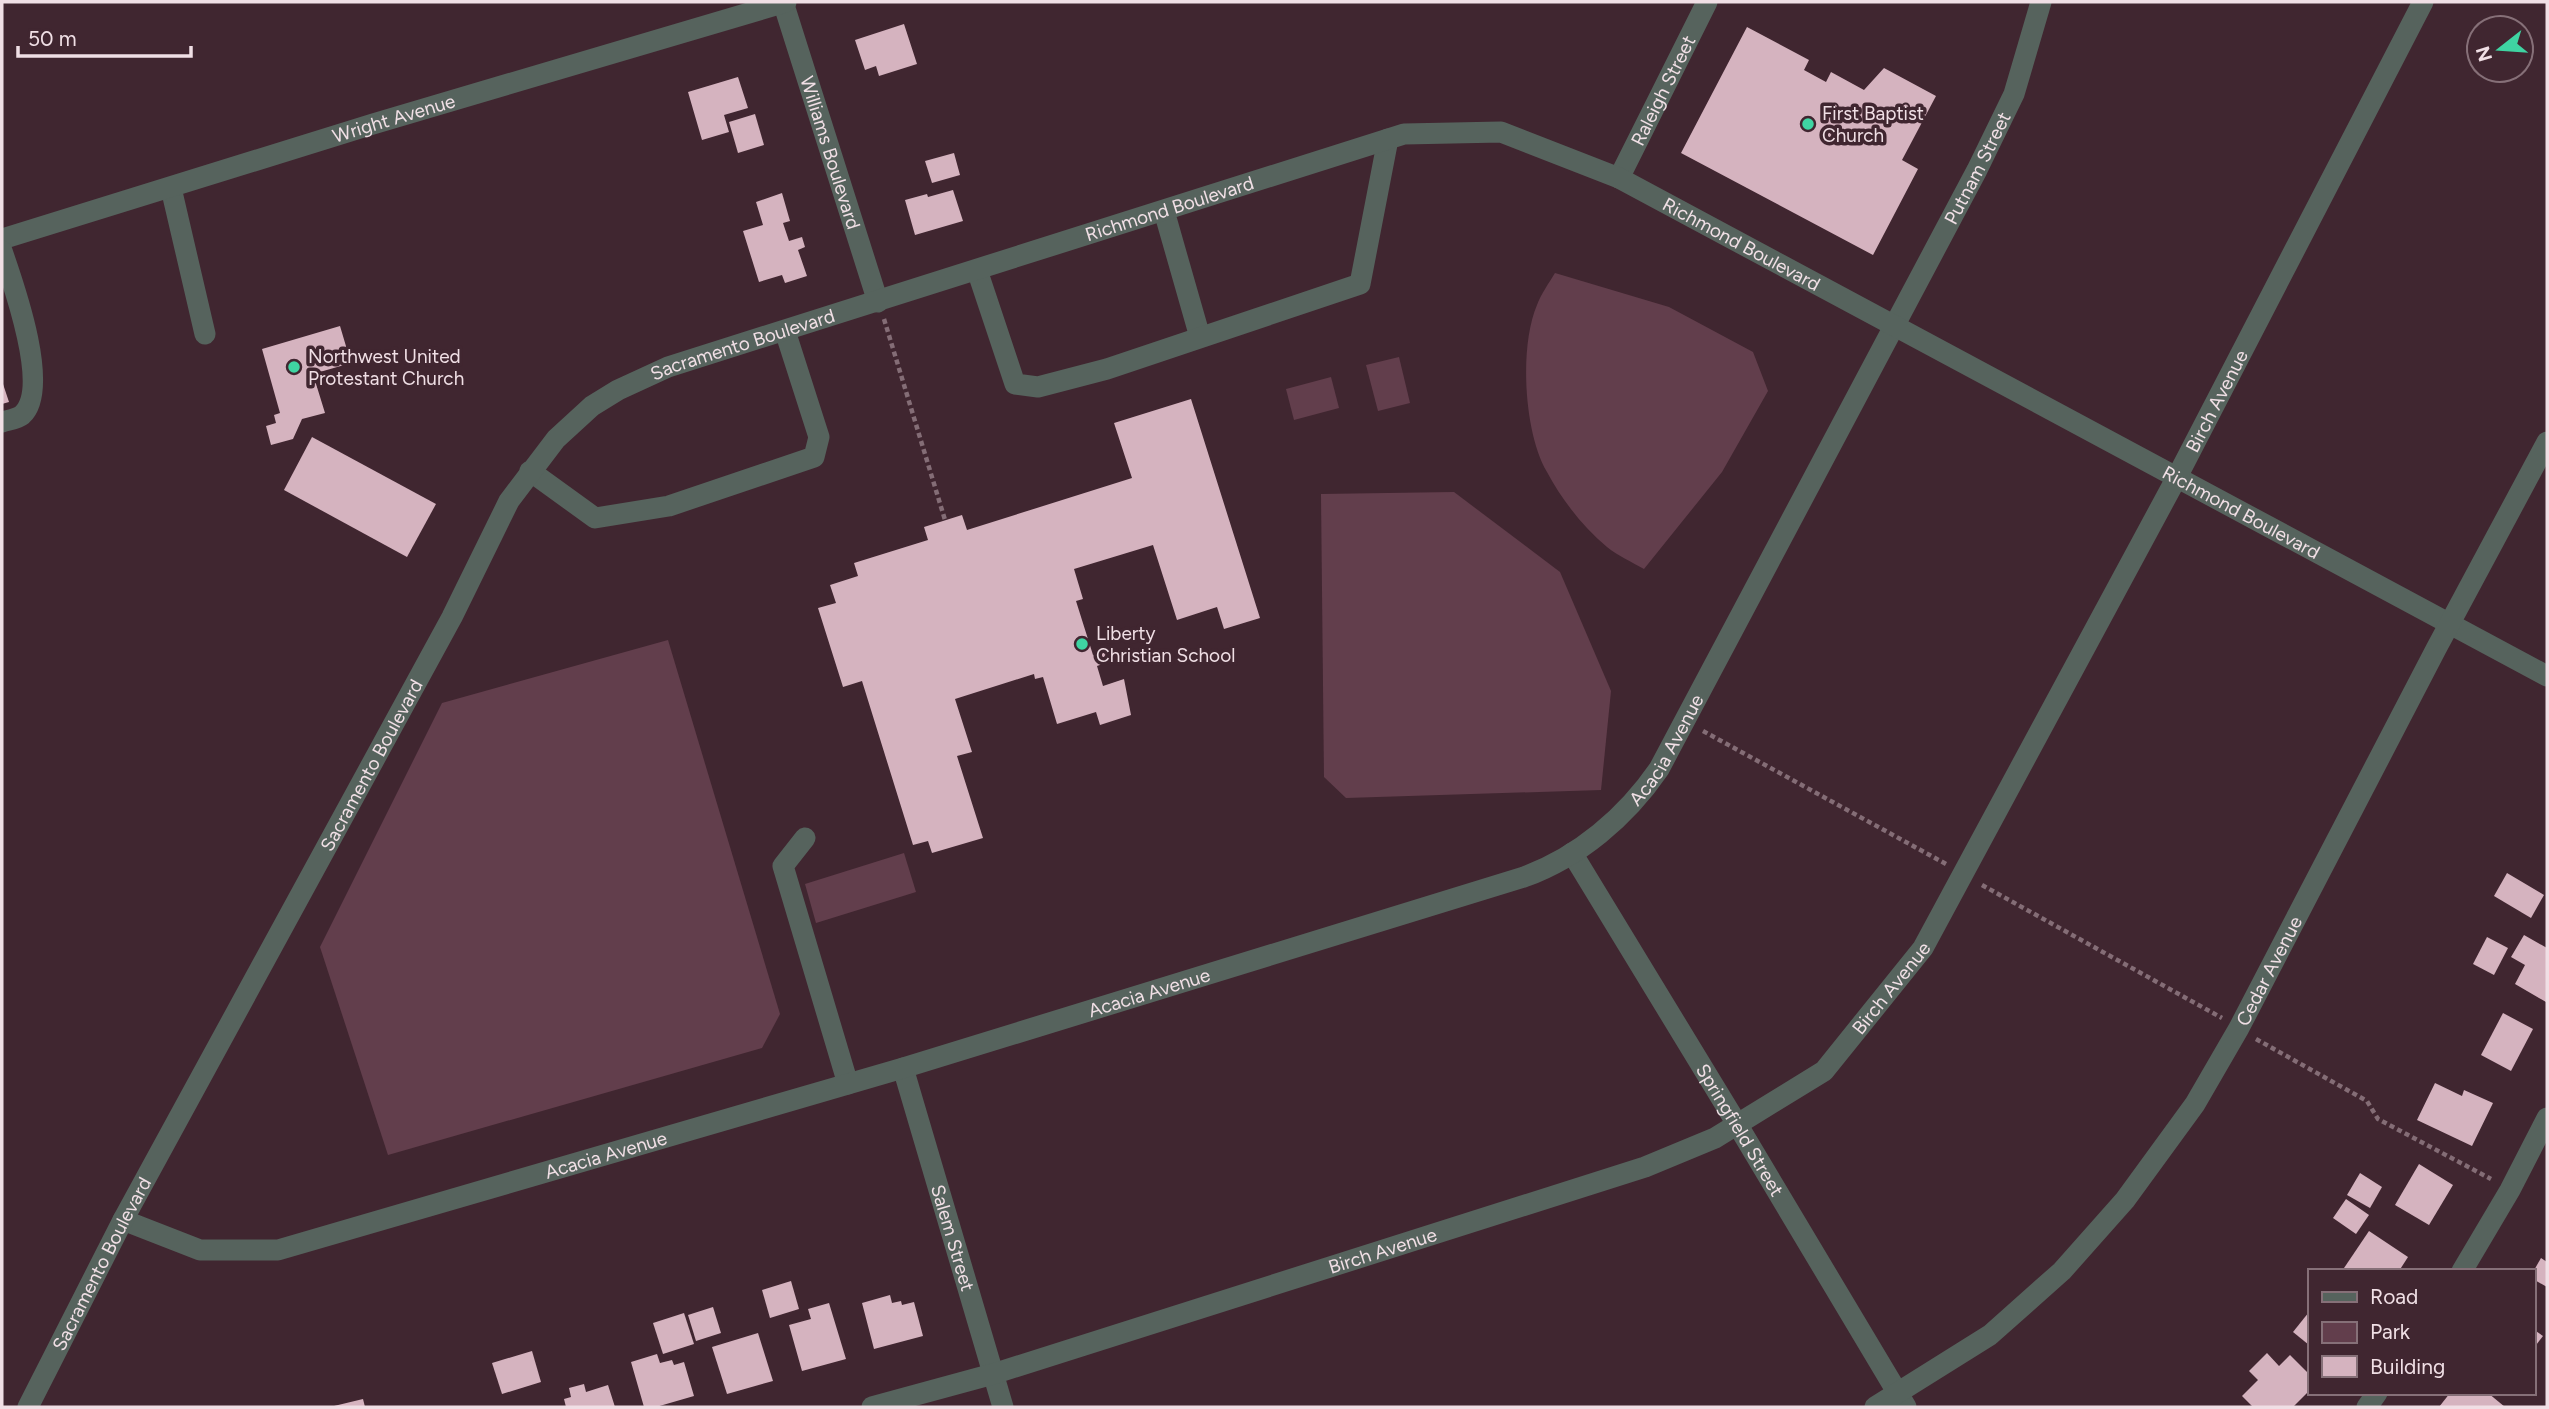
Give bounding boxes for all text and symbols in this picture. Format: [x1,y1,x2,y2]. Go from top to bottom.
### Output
scale bar [18,14,191,58]
north arrow [2465,14,2535,84]
text: 50 m [28,26,77,51]
street label: Raleigh Street [1626,31,1700,149]
text: N [2471,43,2497,64]
street label: Williams Boulevard [796,73,866,232]
street label: Wright Avenue [330,89,458,147]
place label: First Baptist Church [1822,102,1924,147]
street label: Putnam Street [1939,108,2015,228]
marker: First Baptist Church [1800,116,1816,132]
street label: Richmond Boulevard [1082,171,1256,246]
street label: Richmond Boulevard [1659,192,1824,295]
street label: Sacramento Boulevard [647,304,837,385]
place label: Northwest United Protestant Church [308,345,464,390]
street label: Birch Avenue [2180,346,2252,456]
marker: Northwest United Protestant Church [286,359,302,375]
street label: Richmond Boulevard [2159,460,2324,564]
place label: Liberty Christian School [1096,622,1235,667]
marker: Liberty Christian School [1074,636,1090,652]
street label: Sacramento Boulevard [315,675,427,855]
street label: Acacia Avenue [1624,690,1708,810]
street label: Cedar Avenue [2231,912,2307,1030]
street label: Birch Avenue [1847,937,1935,1039]
street label: Acacia Avenue [1085,963,1213,1022]
street label: Springfield Street [1692,1059,1789,1200]
street label: Acacia Avenue [542,1126,670,1183]
street label: Sacramento Boulevard [47,1173,156,1354]
street label: Salem Street [926,1182,980,1294]
street label: Birch Avenue [1325,1222,1439,1278]
legend [2308,1269,2535,1395]
text: Road [2370,1284,2418,1309]
text: Park [2370,1319,2411,1344]
text: Building [2370,1354,2445,1379]

